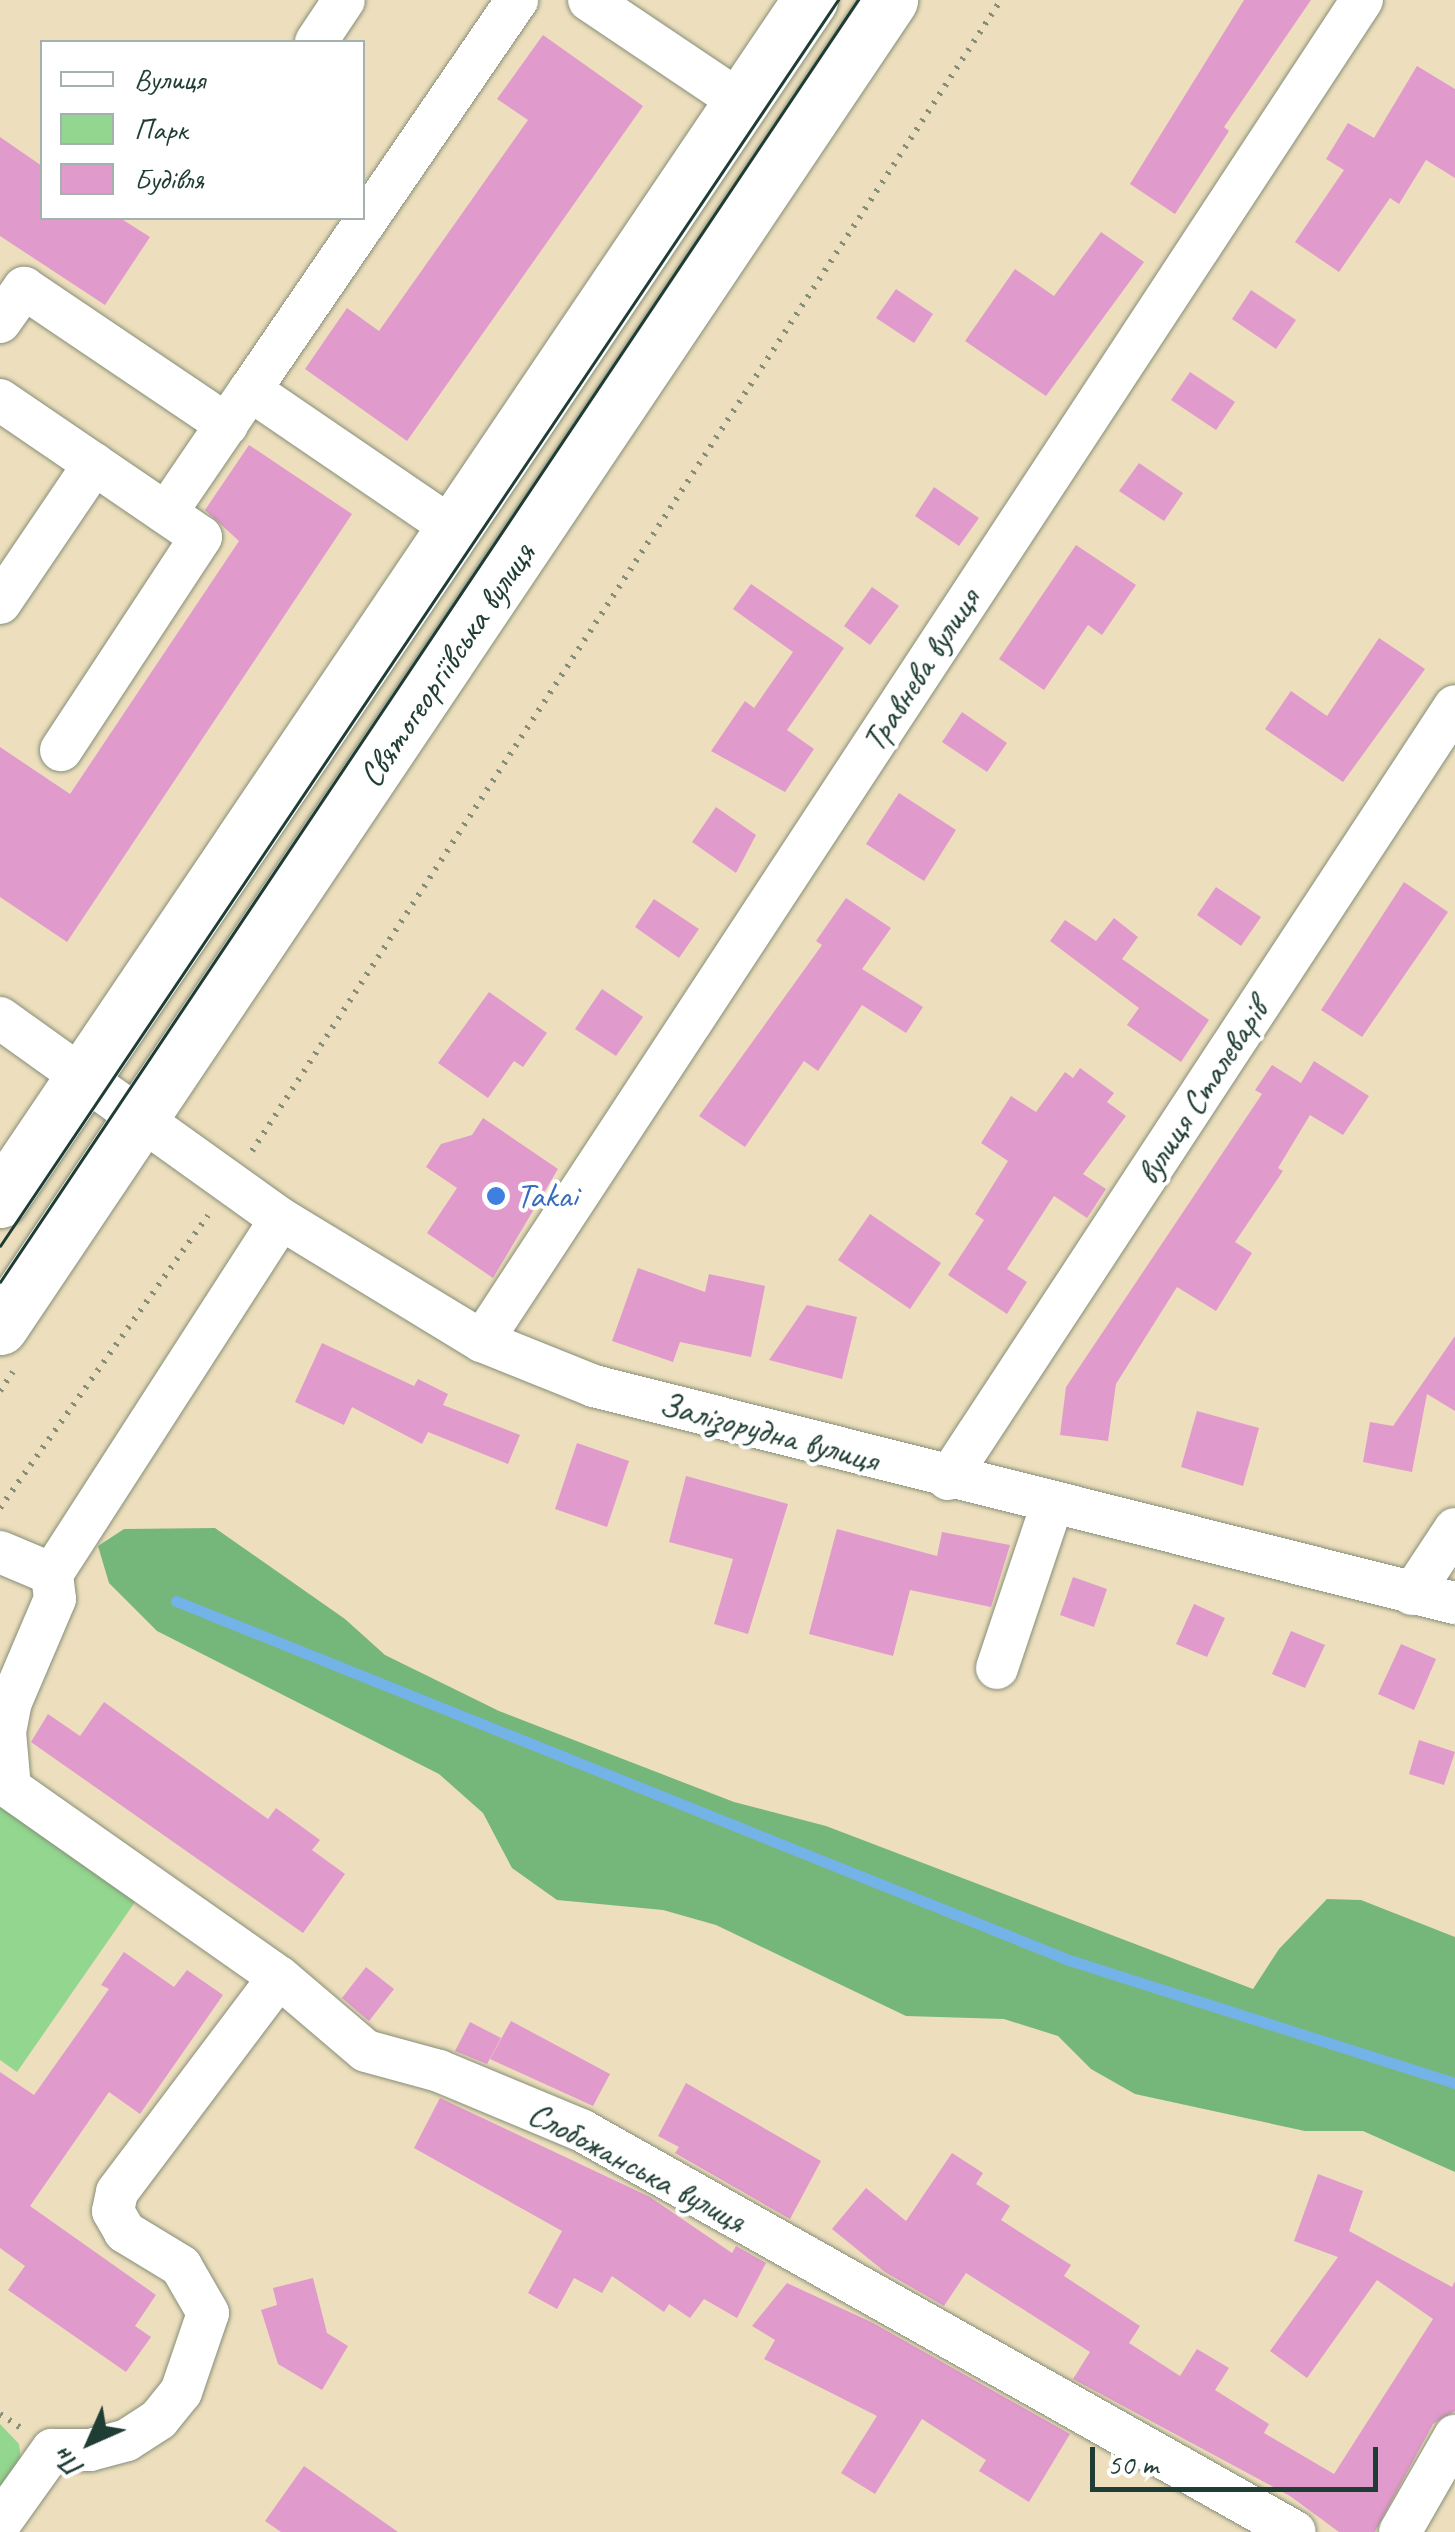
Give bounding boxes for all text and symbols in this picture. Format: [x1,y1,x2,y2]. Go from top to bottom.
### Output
legend [40,40,365,220]
text: Вулиця [134,60,205,98]
text: Парк [134,110,188,148]
text: Будівля [134,160,204,198]
street label: Святогеоргіївська вулиця [349,534,545,796]
street label: Травнева вулиця [853,581,989,759]
street label: вулиця Сталеварів [1127,992,1277,1192]
place label: Takai [516,1175,578,1217]
marker: Takai [485,1185,507,1207]
street label: Залізорудна вулиця [655,1383,883,1481]
street label: Слобожанська вулиця [521,2092,753,2242]
north arrow [40,2392,140,2492]
scale bar [1095,2427,1382,2489]
text: Пн [46,2441,91,2486]
text: 50 m [1107,2445,1158,2483]

